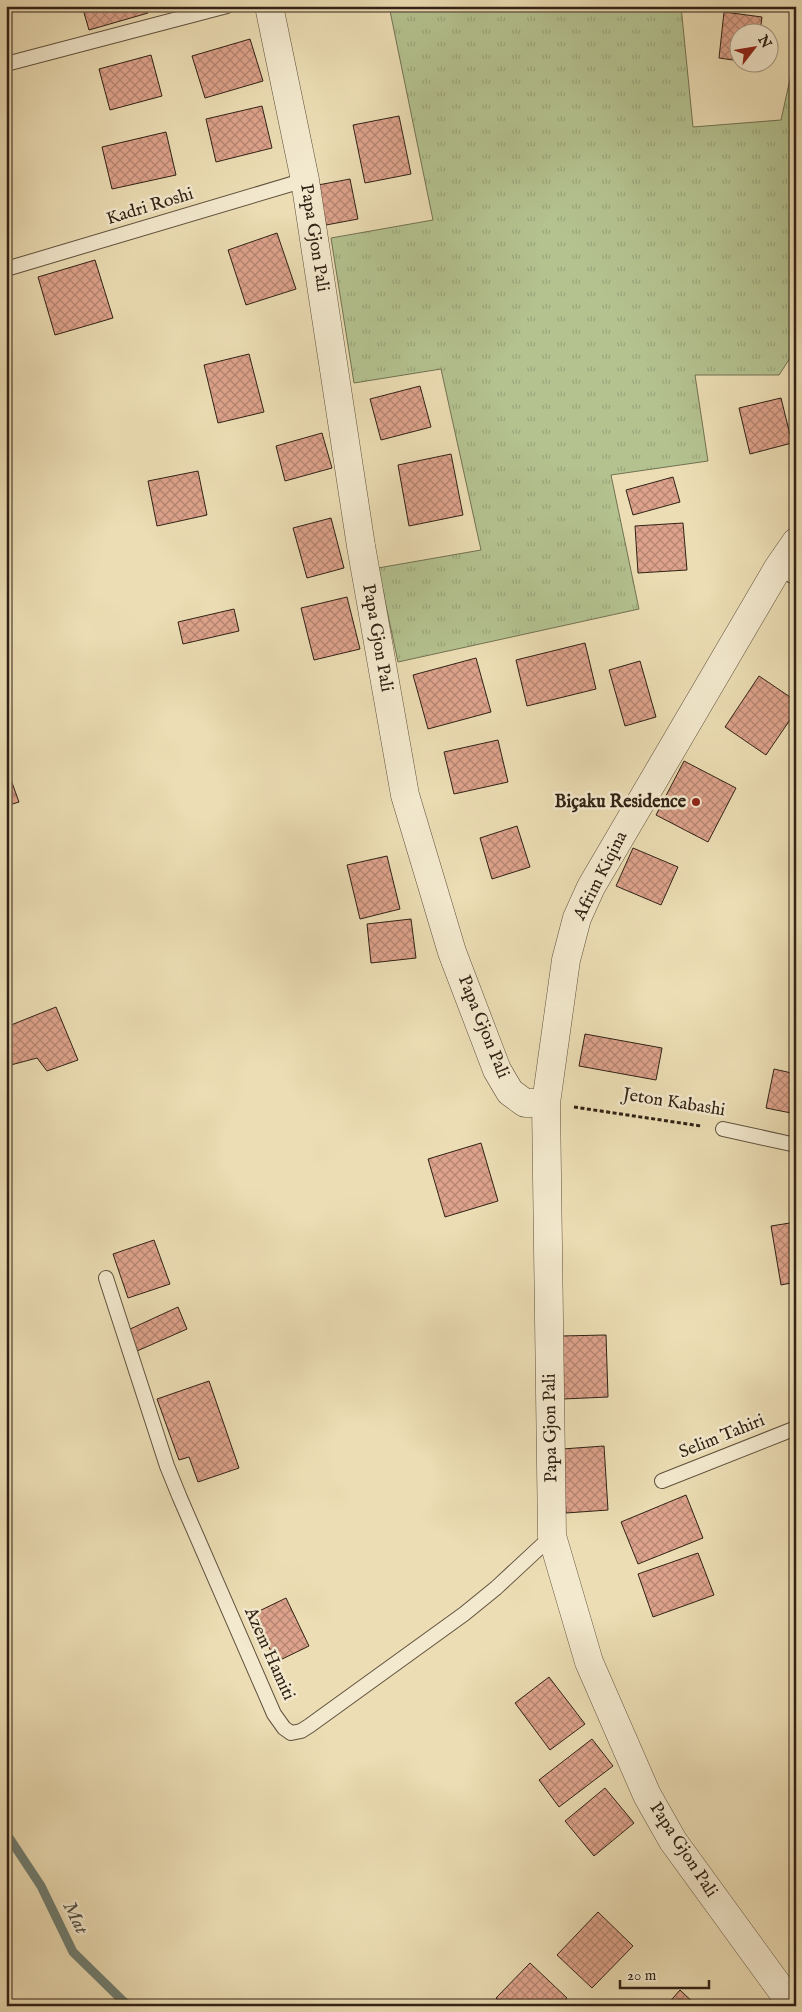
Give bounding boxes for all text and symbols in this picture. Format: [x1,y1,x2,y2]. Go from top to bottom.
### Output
north arrow [730,22,780,72]
text: N [753,31,775,52]
street label: Papa Gjon Pali [294,182,334,294]
street label: Kadri Roshi [104,183,196,231]
street label: Papa Gjon Pali [356,582,398,694]
place label: Biçaku Residence [555,791,687,814]
marker: Biçaku Residence [690,796,702,808]
street label: Afrim Kiqina [568,827,633,925]
street label: Papa Gjon Pali [452,972,514,1082]
street label: Jeton Kabashi [619,1083,727,1122]
street label: Papa Gjon Pali [539,1373,563,1483]
street label: Selim Tahiri [676,1409,768,1465]
street label: Azem Hamiti [238,1603,300,1704]
street label: Papa Gjon Pali [644,1798,722,1902]
water label: Mat [57,1898,94,1939]
scale bar [620,1957,708,1989]
text: 20 m [627,1966,657,1985]

